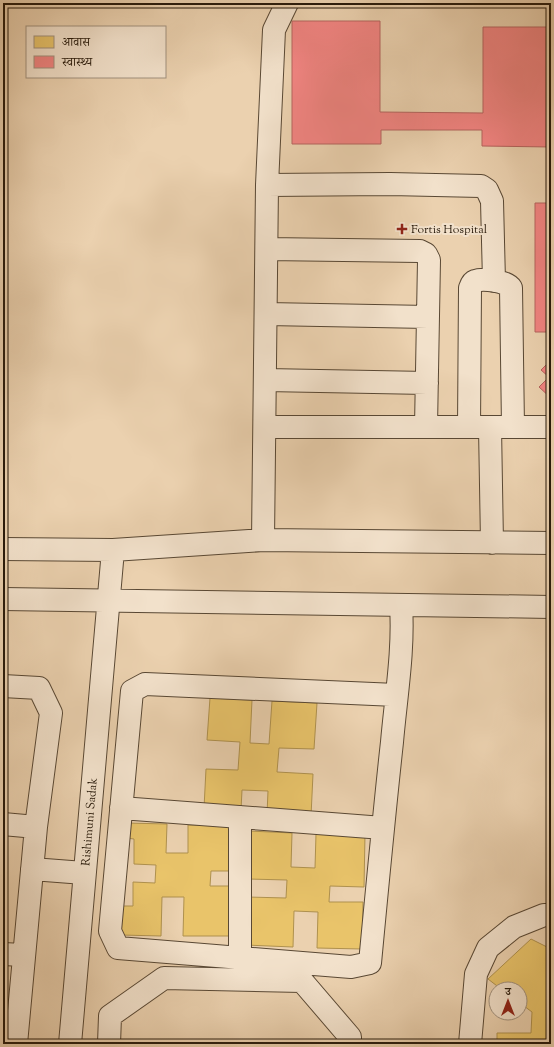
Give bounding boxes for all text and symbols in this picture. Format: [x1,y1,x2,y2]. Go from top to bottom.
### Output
legend [26,26,166,78]
text: आवास [62,34,91,52]
text: स्वास्थ्य [61,54,93,72]
place label: Fortis Hospital [411,221,488,239]
marker: Fortis Hospital [396,223,408,235]
street label: Rishimuni Sadak [77,777,103,867]
north arrow [488,981,528,1021]
text: उ [504,984,512,1000]

